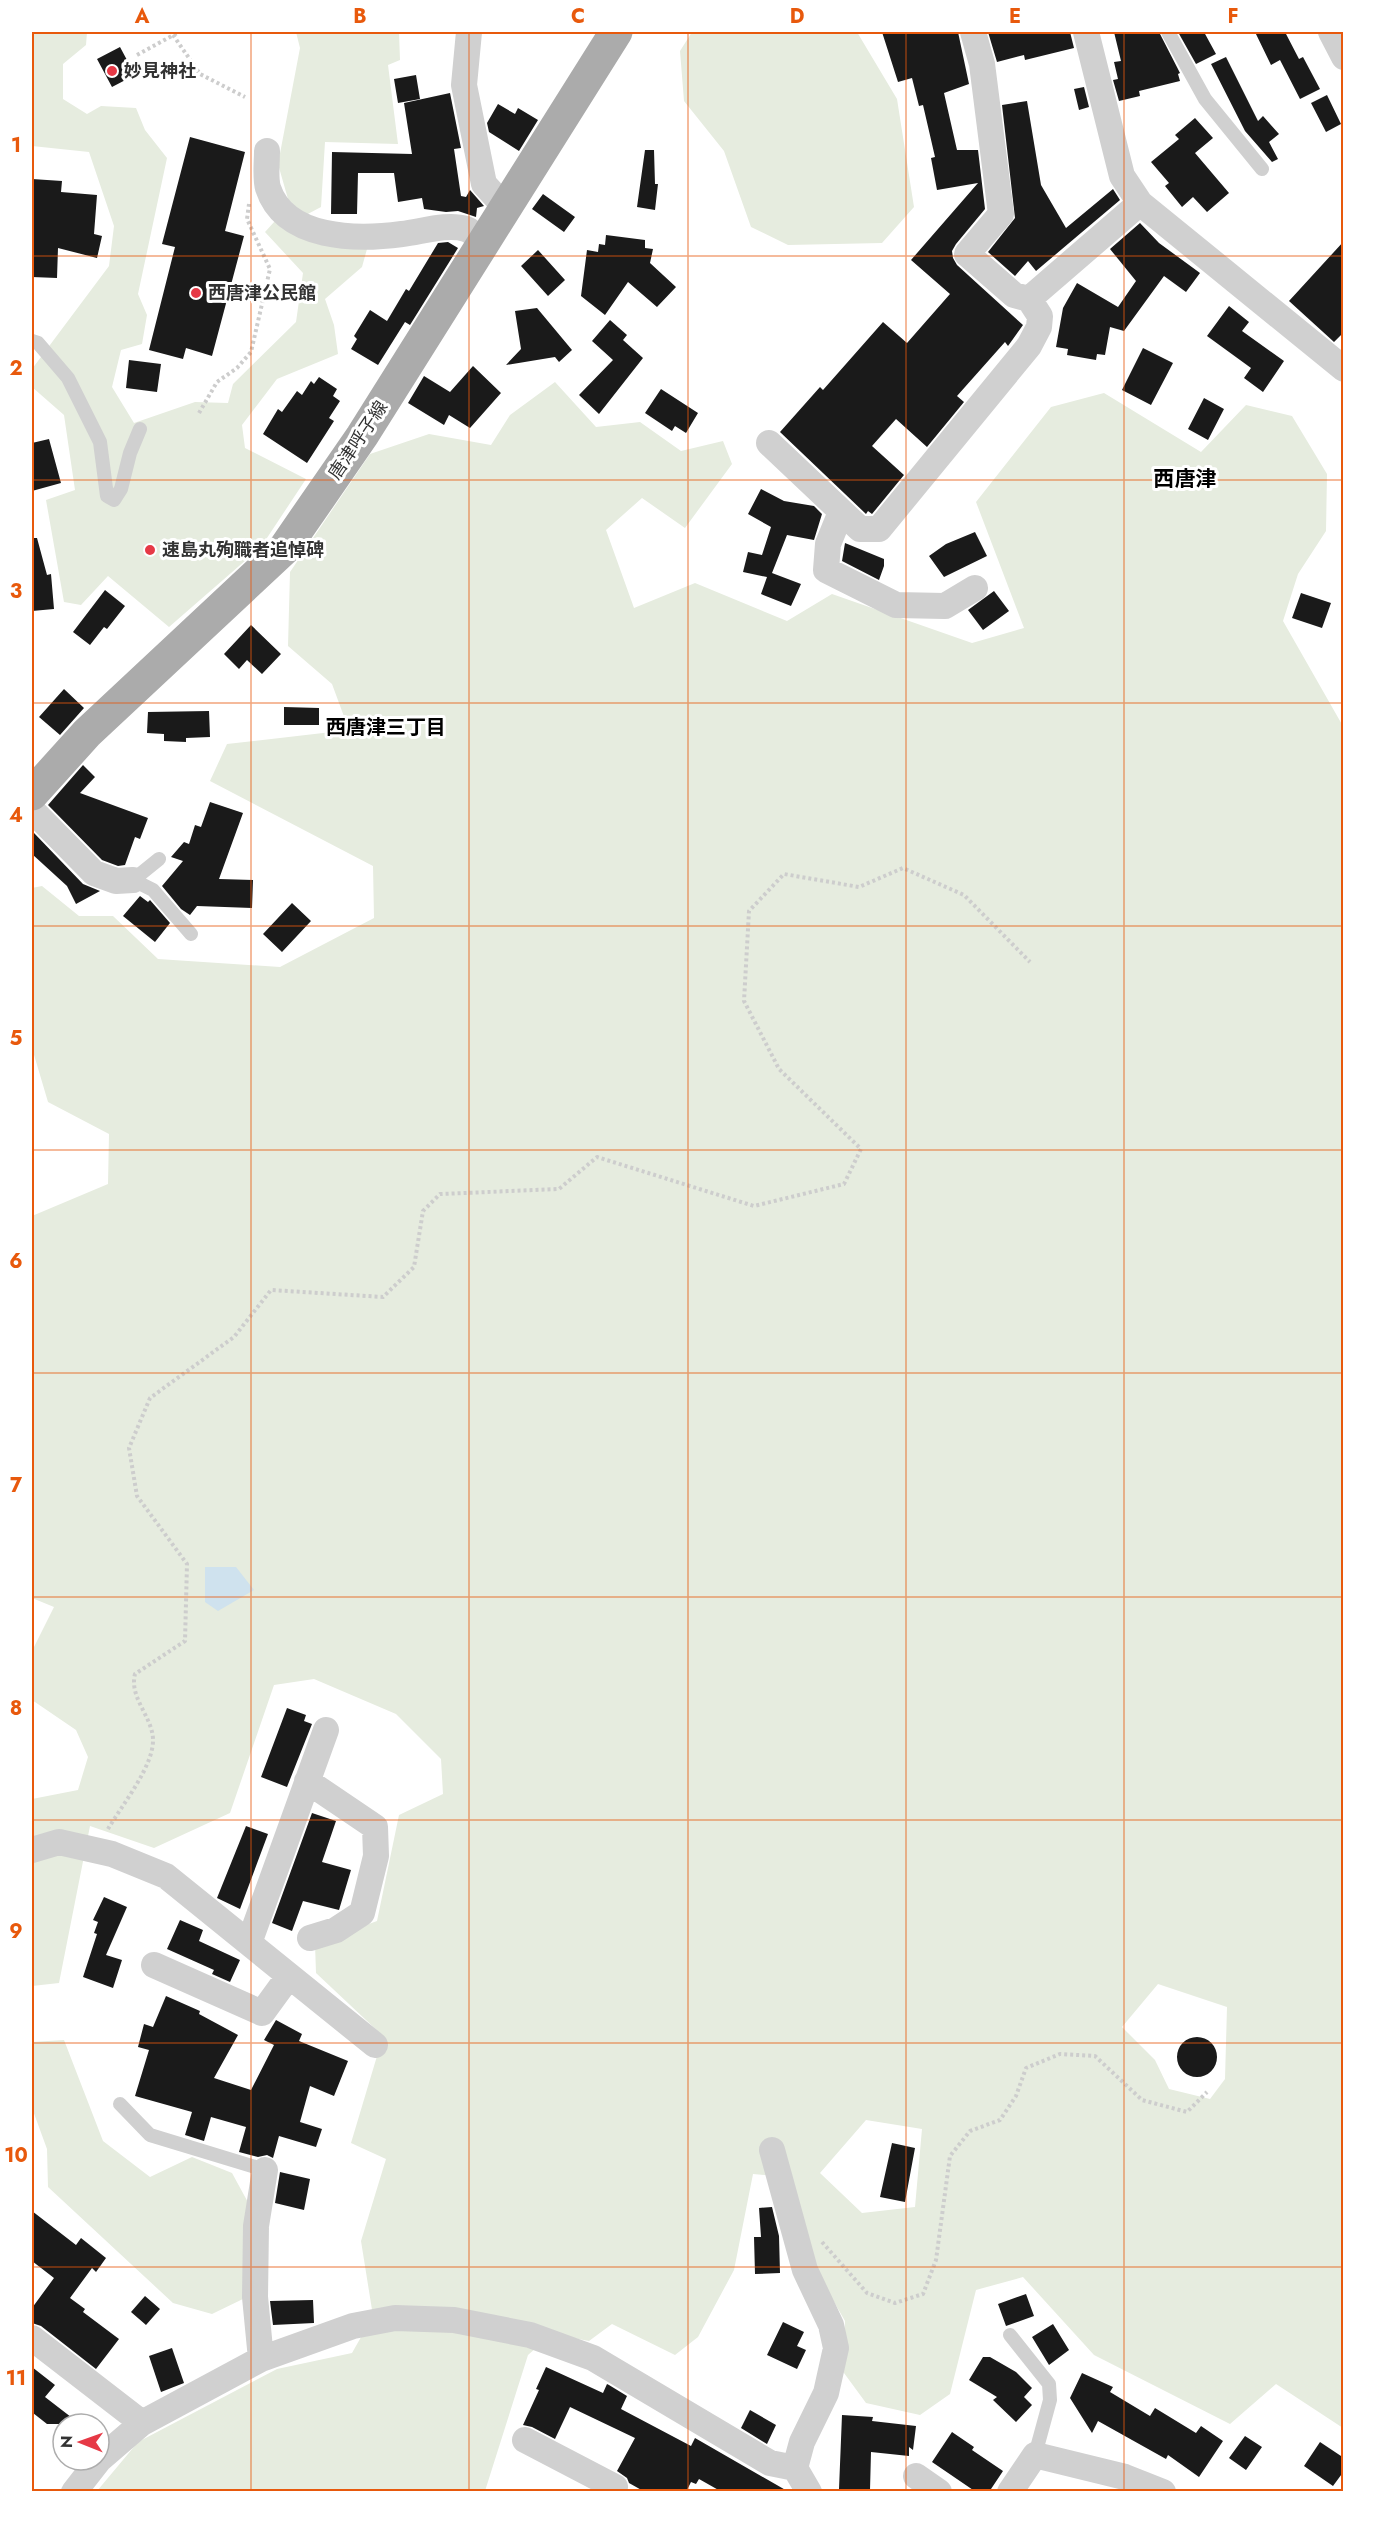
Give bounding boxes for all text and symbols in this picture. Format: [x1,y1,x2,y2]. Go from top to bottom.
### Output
text: A [134,2,150,31]
text: B [353,2,367,31]
text: C [571,2,585,31]
text: D [790,2,804,31]
text: E [1009,2,1021,31]
text: F [1227,2,1239,31]
place label: 妙見神社 [124,58,196,84]
marker: 妙見神社 [105,64,119,78]
text: 1 [11,131,21,160]
place label: 西唐津公民館 [208,280,316,306]
marker: 西唐津公民館 [189,286,203,300]
text: 2 [9,354,23,383]
street label: 唐津呼子線 [322,395,394,485]
district label: 西唐津 [1154,464,1217,494]
place label: 速島丸殉職者追悼碑 [162,537,324,563]
marker: 速島丸殉職者追悼碑 [143,543,157,557]
text: 3 [10,577,22,606]
district label: 西唐津三丁目 [326,713,446,742]
text: 4 [9,801,23,830]
text: 5 [10,1024,23,1053]
text: 6 [9,1247,23,1276]
text: 7 [10,1471,23,1500]
text: 8 [10,1694,22,1723]
text: 9 [9,1917,23,1946]
text: 10 [4,2141,28,2170]
text: 11 [6,2364,26,2393]
north arrow [51,2412,111,2472]
text: N [55,2435,78,2448]

